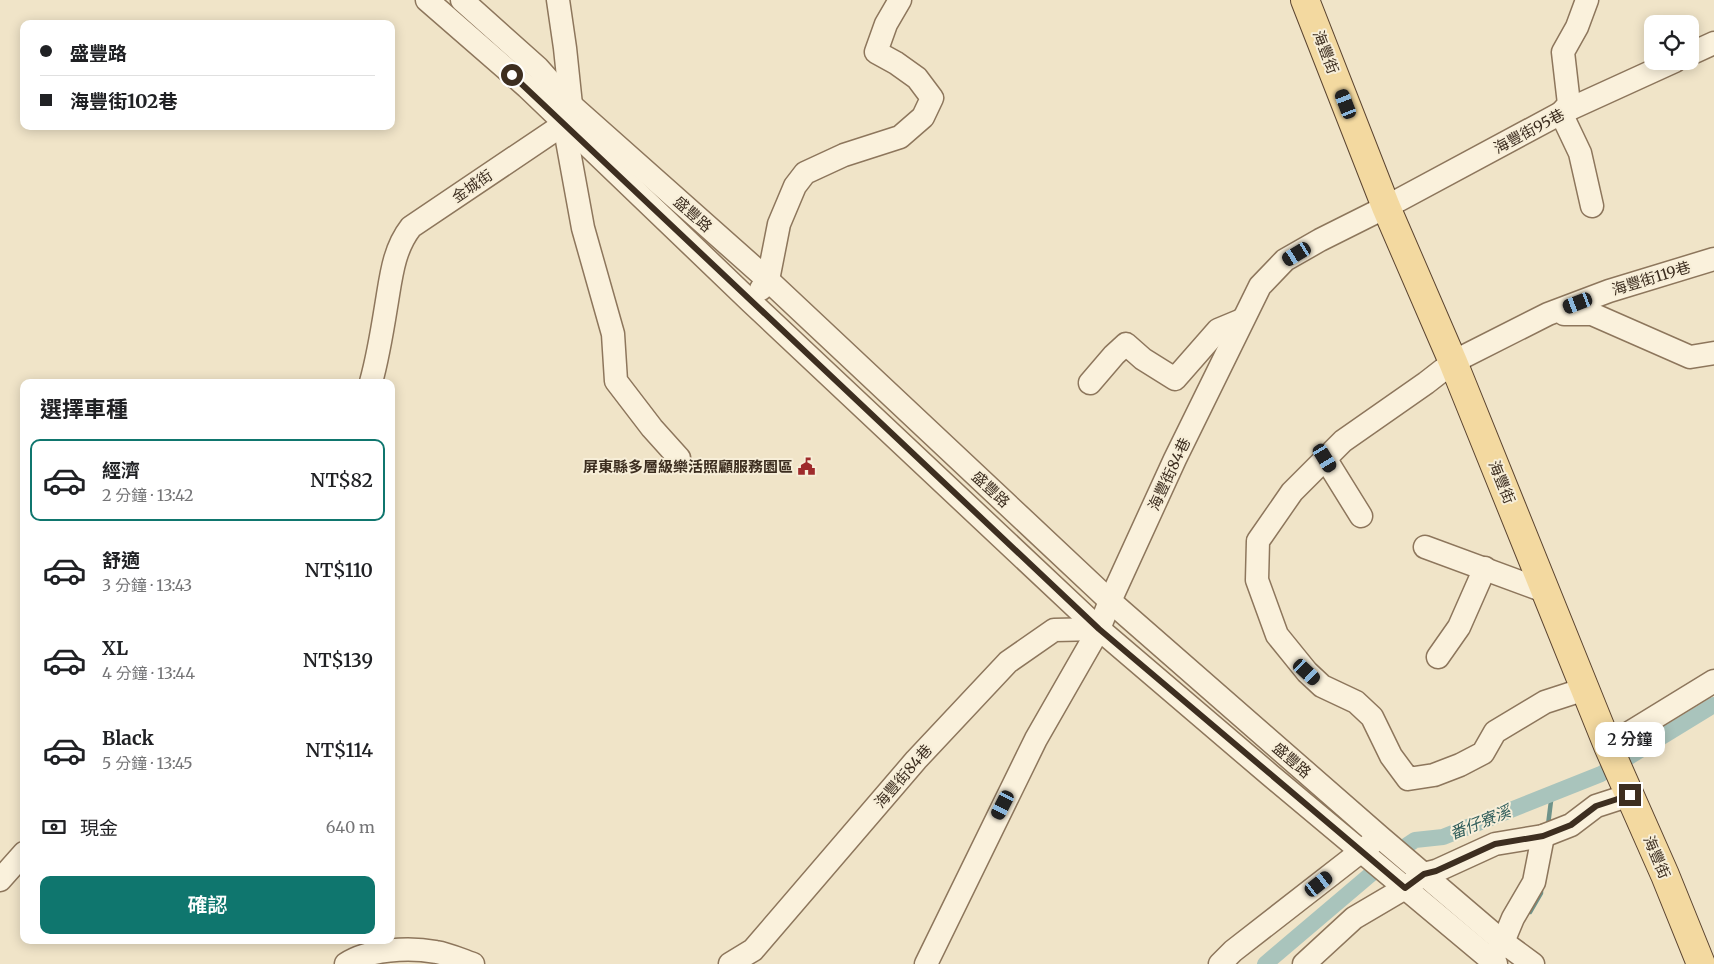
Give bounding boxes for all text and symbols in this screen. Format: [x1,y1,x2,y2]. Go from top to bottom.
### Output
map controls [1644,15,1699,70]
button: locate [1644,15,1699,70]
street label: 海豐街 [1309,28,1343,76]
text: 盛豐路 [70,41,127,65]
route start [501,64,523,86]
car [1333,87,1358,121]
text: 海豐街102巷 [70,89,177,113]
street label: 海豐街95巷 [1490,104,1568,158]
street label: 金城街 [448,166,496,206]
street label: 盛豐路 [670,192,716,236]
car [1280,240,1313,268]
street label: 海豐街119巷 [1609,257,1693,299]
car [1561,291,1594,315]
text: 選擇車種 [40,395,128,423]
street label: 海豐街84巷 [1144,435,1194,513]
car [1310,441,1339,475]
public building icon: 屏東縣多層級樂活照顧服務園區 [797,456,817,476]
place label: 屏東縣多層級樂活照顧服務園區 [583,457,793,476]
icon: car [42,458,87,503]
text: 經濟 [102,458,140,482]
street label: 海豐街 [1485,458,1519,506]
street label: 盛豐路 [968,467,1014,511]
text: NT$82 [310,468,373,492]
text: 2 分鐘 · 13:42 [102,485,194,505]
icon: car [42,548,87,593]
text: 舒適 [102,548,140,572]
text: NT$110 [305,558,373,582]
text: 3 分鐘 · 13:43 [102,575,192,595]
text: XL [102,636,128,660]
icon: car [42,638,87,683]
text: NT$139 [303,648,373,672]
car [1290,656,1323,688]
text: 4 分鐘 · 13:44 [102,663,195,683]
callout: 2 分鐘 [1595,722,1665,758]
text: Black [102,726,154,750]
icon: car [42,728,87,773]
text: 2 分鐘 [1607,729,1653,749]
text: NT$114 [305,738,373,762]
street label: 盛豐路 [1269,738,1315,782]
street label: 海豐街84巷 [870,740,936,812]
text: 5 分鐘 · 13:45 [102,753,193,773]
route end [1619,784,1641,806]
car [989,788,1016,822]
water label: 番仔寮溪 [1447,800,1515,843]
icon: cash [40,813,68,841]
text: 現金 [80,816,118,840]
text: 640 m [326,817,375,837]
street label: 海豐街 [1639,833,1675,881]
car [1302,869,1335,899]
button: 確認 [40,876,375,934]

